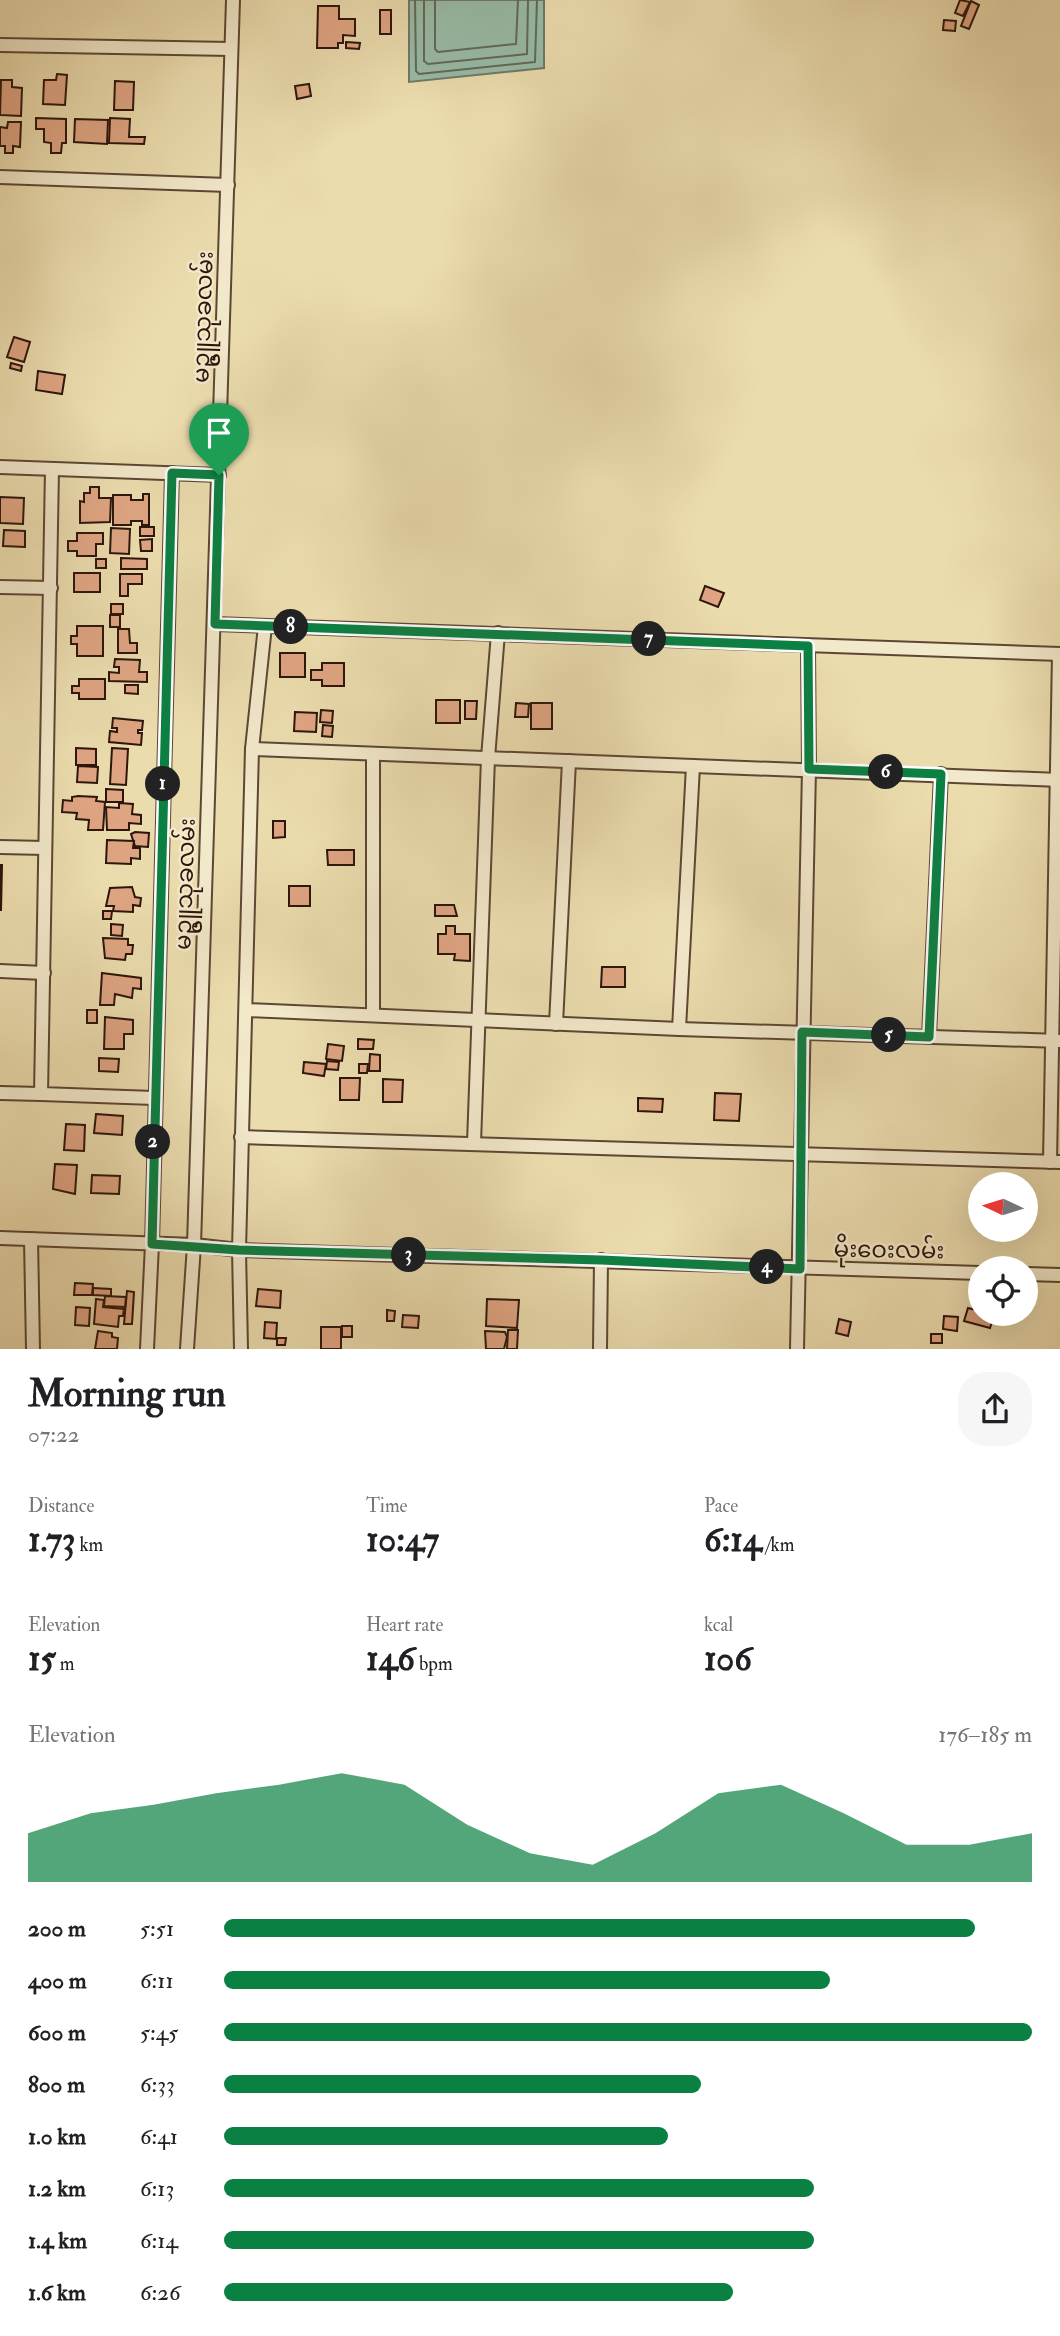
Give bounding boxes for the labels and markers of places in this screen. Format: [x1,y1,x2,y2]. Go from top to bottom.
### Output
pin [189,403,249,475]
pin: 8 [274,610,308,644]
pin: 7 [632,622,666,656]
pin: 6 [868,754,903,790]
pin: 1 [146,766,180,802]
pin: 5 [872,1018,906,1052]
pin: 2 [136,1124,170,1160]
pin: 3 [392,1238,426,1272]
pin: 4 [750,1250,784,1284]

